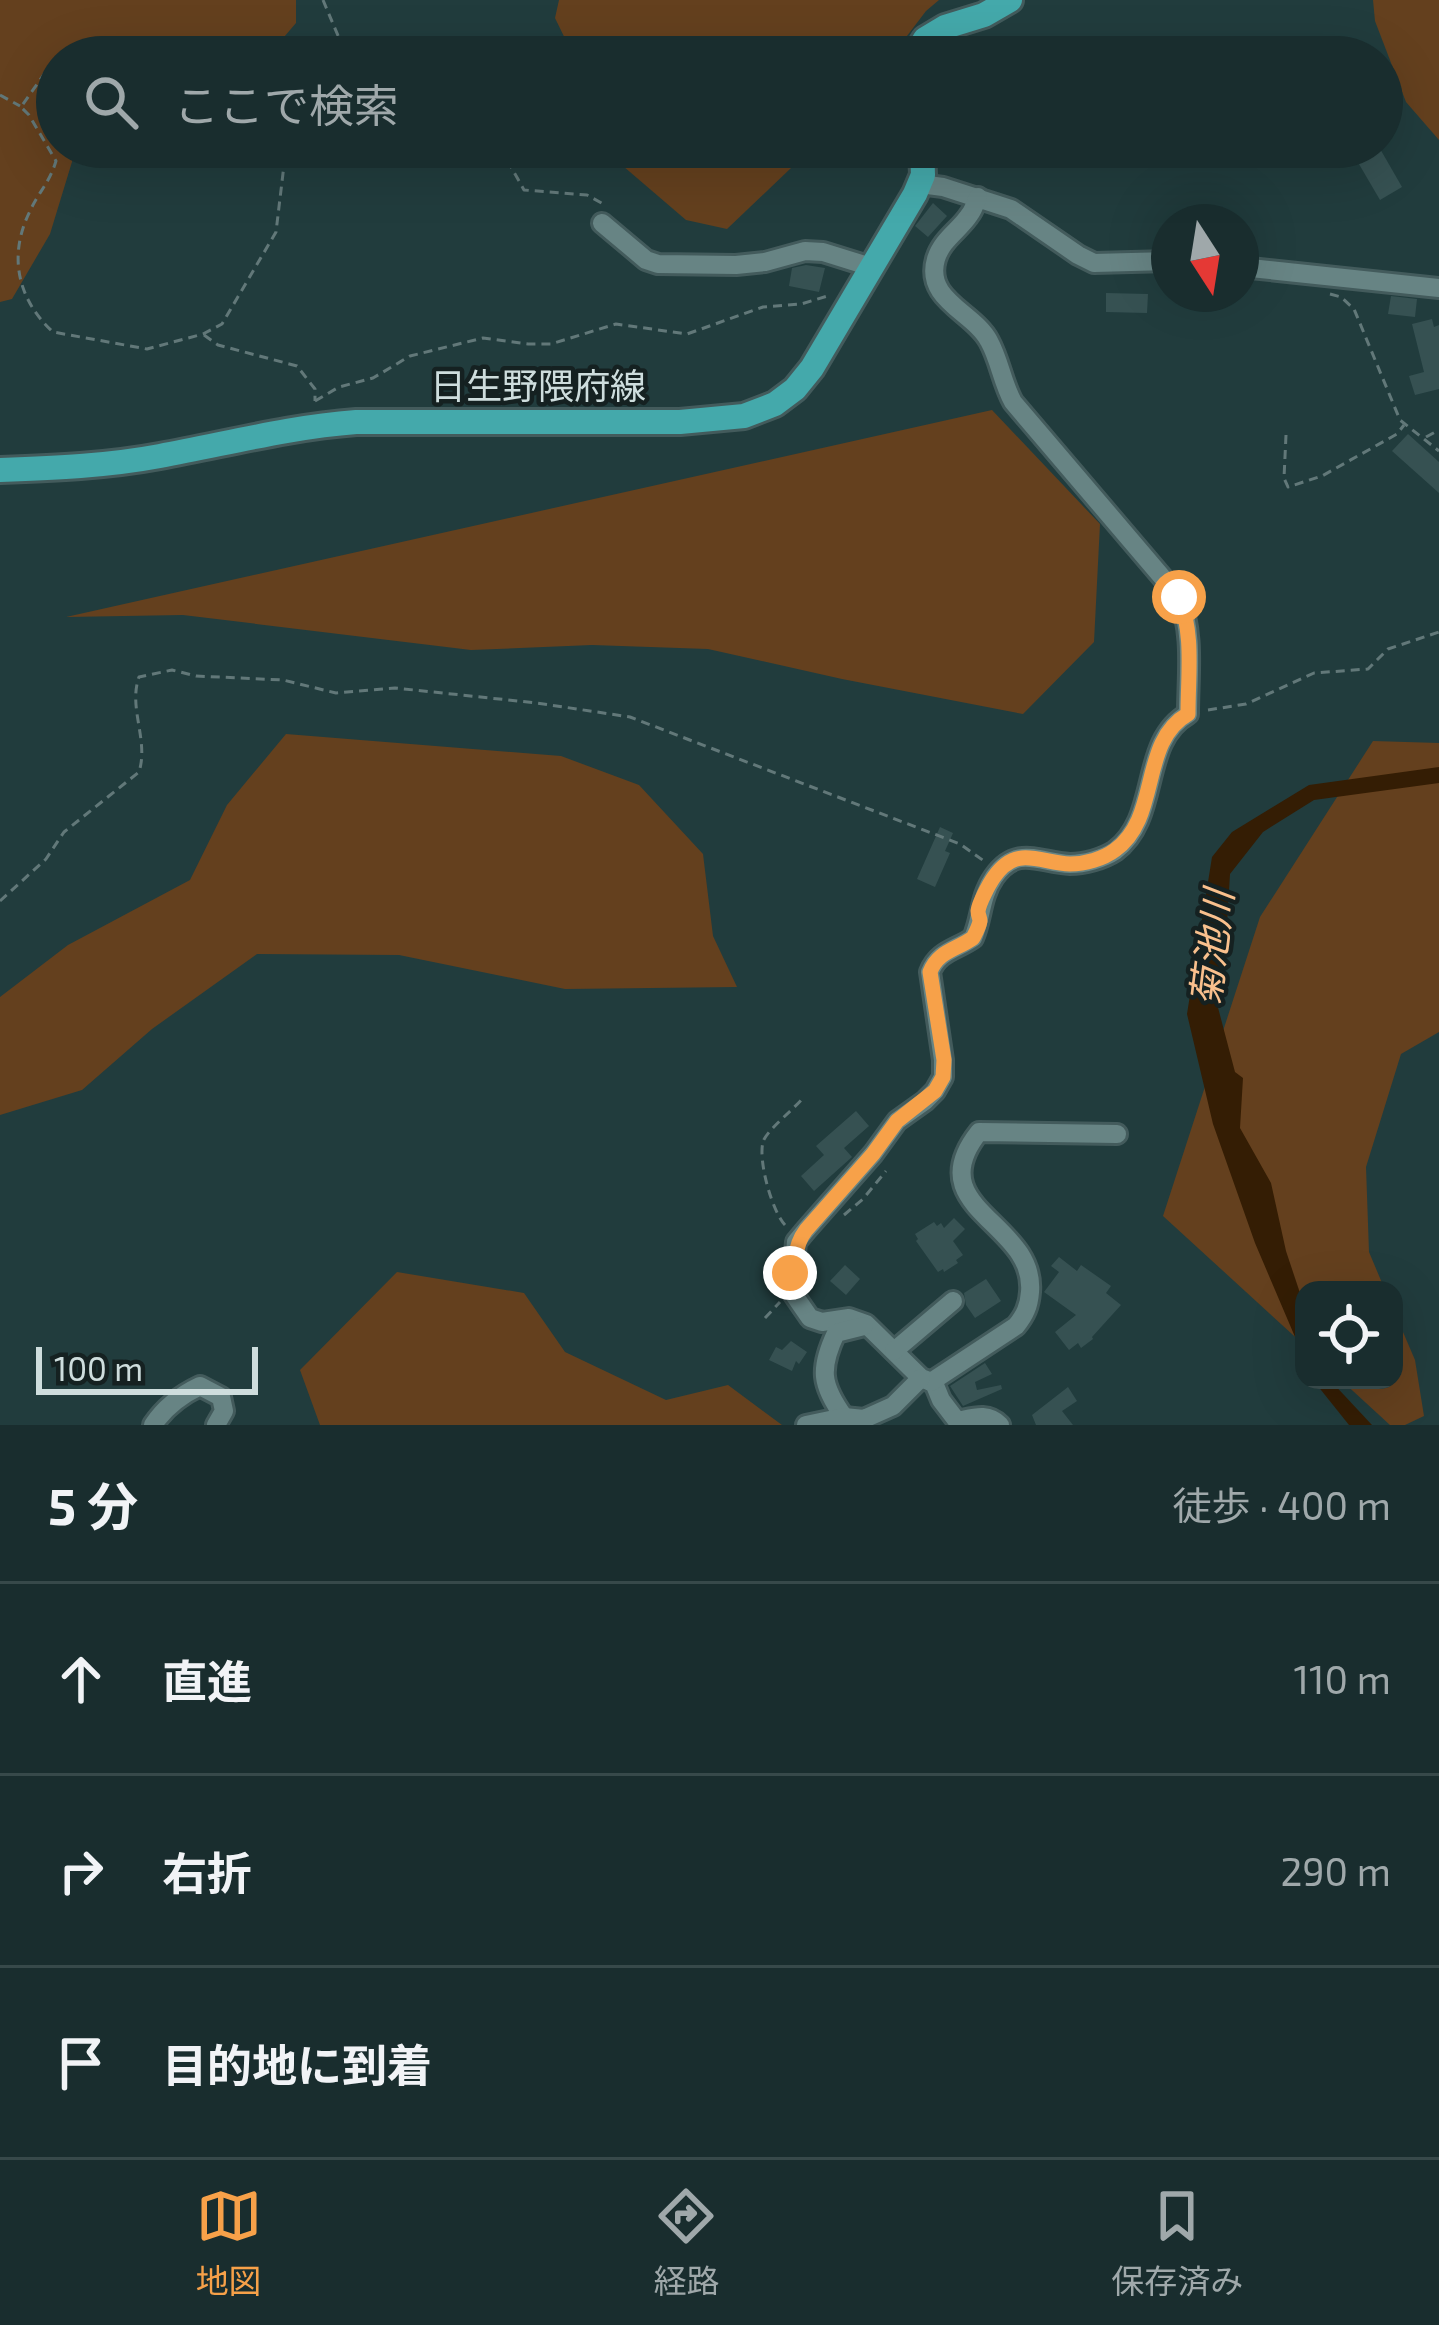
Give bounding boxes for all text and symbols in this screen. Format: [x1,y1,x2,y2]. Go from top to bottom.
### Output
search box [36,36,1403,168]
icon: search [78,69,144,135]
text: ここで検索 [174,77,399,131]
north arrow [1151,204,1259,312]
street label: 日生野隈府線 [430,363,646,406]
route start [1152,570,1206,624]
water label: 菊池川 [1180,883,1241,1009]
route end [763,1246,817,1300]
map controls [1295,1281,1403,1389]
button: locate [1295,1281,1403,1389]
scale bar [36,1341,258,1394]
text: 100 m [54,1348,143,1388]
text: 5 分 [48,1474,138,1535]
text: 徒歩 · 400 m [1173,1481,1391,1528]
icon: ahead [48,1646,114,1712]
text: 直進 [162,1653,252,1707]
text: 110 m [1294,1655,1391,1702]
icon: right [48,1838,114,1904]
text: 右折 [162,1845,252,1899]
text: 290 m [1280,1847,1391,1894]
icon: arrive [48,2030,114,2096]
text: 目的地に到着 [162,2037,432,2091]
tab: 地図 [196,2183,262,2303]
tab: 経路 [653,2183,719,2303]
tab: 保存済み [1111,2183,1243,2303]

